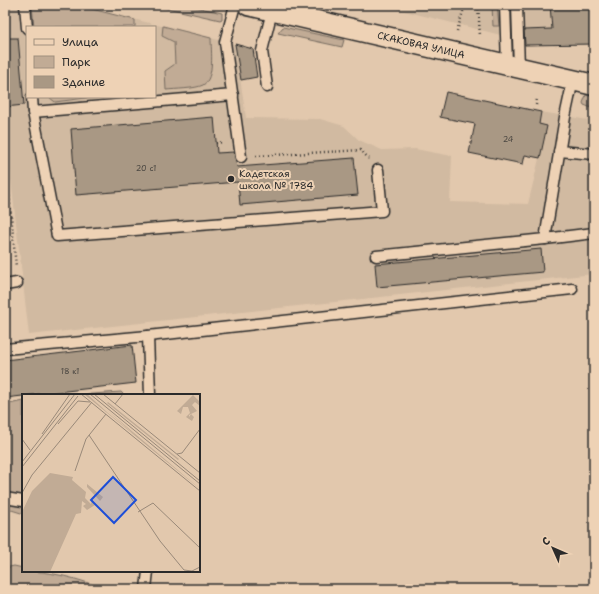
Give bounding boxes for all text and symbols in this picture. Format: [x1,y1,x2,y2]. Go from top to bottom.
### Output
legend [26,26,156,98]
street label: СКАКОВАЯ УЛИЦА [376,29,466,61]
text: Улица [62,34,99,50]
text: Парк [62,54,91,70]
text: Здание [62,74,106,90]
house number: 24 [503,134,514,145]
house number: 20 с1 [136,163,156,174]
place label: Кадетская школа № 1784 [239,167,313,192]
marker: Кадетская школа № 1784 [226,174,236,184]
house number: 18 к1 [61,366,79,377]
inset map [22,394,200,572]
north arrow [533,528,573,568]
text: С [539,533,554,549]

